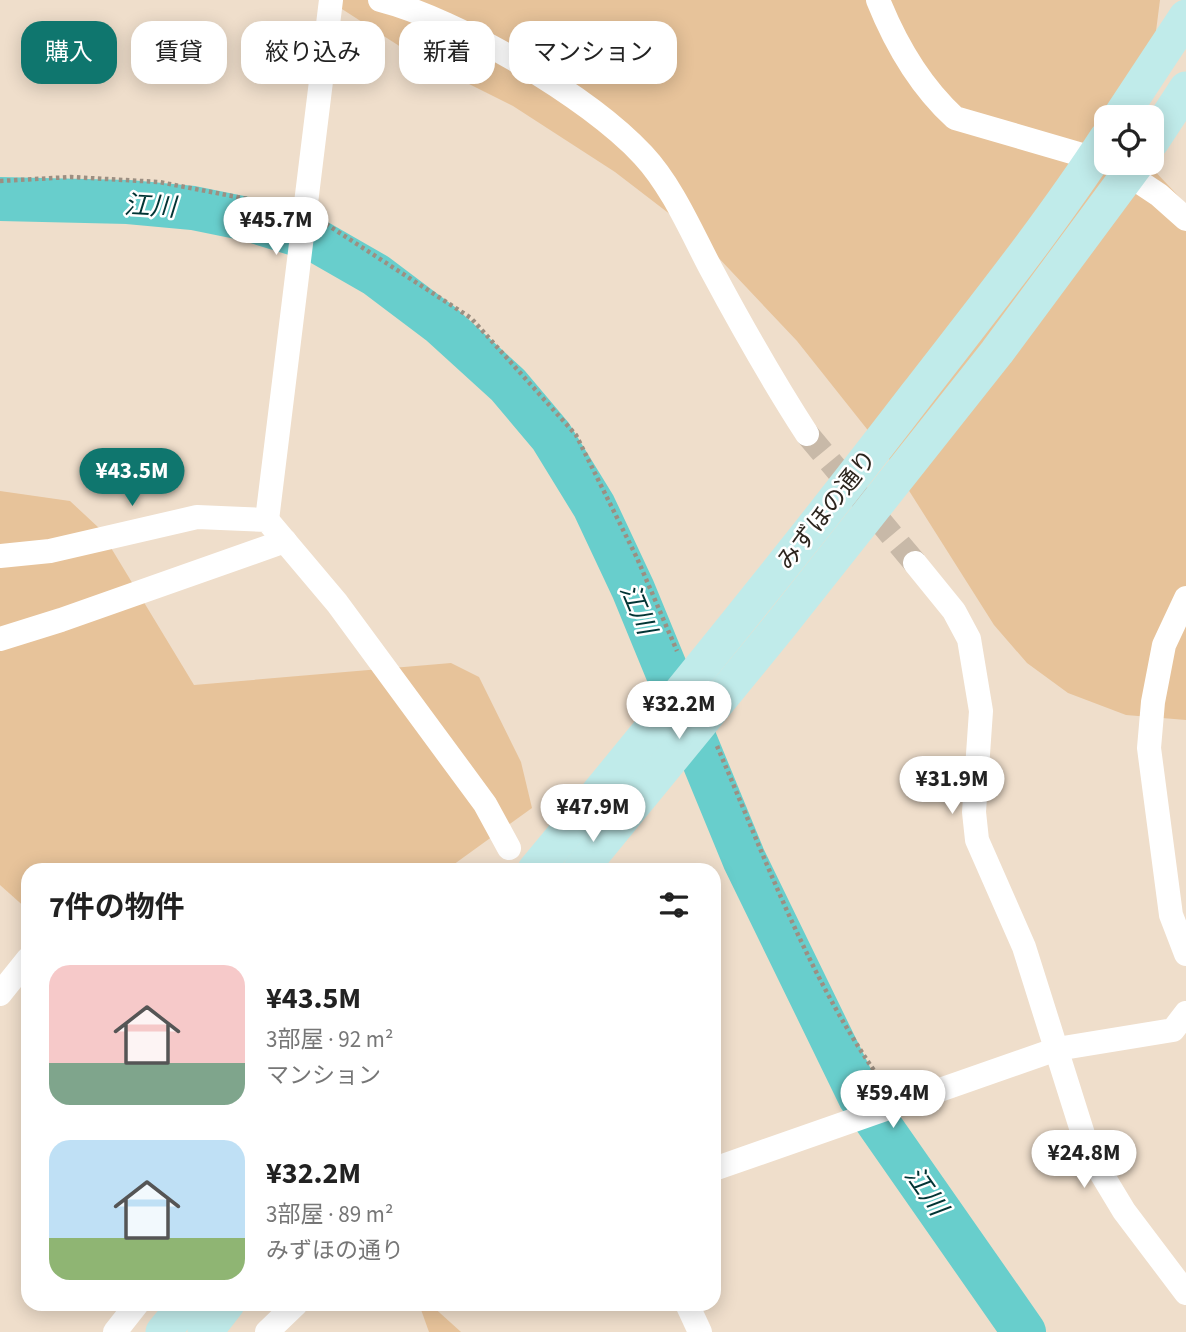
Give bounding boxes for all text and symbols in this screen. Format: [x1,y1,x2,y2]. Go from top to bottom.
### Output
chip: 購入 [21,21,117,84]
chip: 賃貸 [131,21,227,84]
chip: 絞り込み [241,21,385,84]
chip: 新着 [399,21,495,84]
chip: マンション [509,21,677,84]
map controls [1094,105,1164,175]
button: locate [1094,105,1164,175]
water label: 江川 [123,186,180,226]
pin: ¥45.7M [219,198,333,257]
text: ¥45.7M [239,203,313,236]
street label: みずほの通り [769,442,885,578]
pin: ¥43.5M [75,448,189,508]
text: ¥43.5M [95,454,169,487]
water label: 江川 [611,578,666,643]
pin: ¥32.2M [622,682,736,741]
text: ¥32.2M [642,687,716,720]
pin: ¥31.9M [895,756,1009,816]
text: ¥31.9M [915,762,989,795]
pin: ¥47.9M [536,784,650,844]
text: ¥47.9M [556,790,630,823]
text: 7件の物件 [49,886,185,929]
icon: filters [655,886,693,924]
text: ¥43.5M [266,977,361,1020]
icon: home [105,993,189,1077]
text: 3部屋 · 92 m² [266,1023,393,1056]
text: マンション [266,1059,381,1092]
pin: ¥59.4M [836,1070,950,1130]
text: ¥59.4M [856,1076,930,1109]
pin: ¥24.8M [1027,1130,1141,1190]
text: ¥24.8M [1047,1136,1121,1169]
text: ¥32.2M [266,1152,361,1195]
water label: 江川 [896,1159,958,1225]
icon: home [105,1168,189,1252]
text: 3部屋 · 89 m² [266,1198,393,1231]
text: みずほの通り [266,1234,404,1267]

